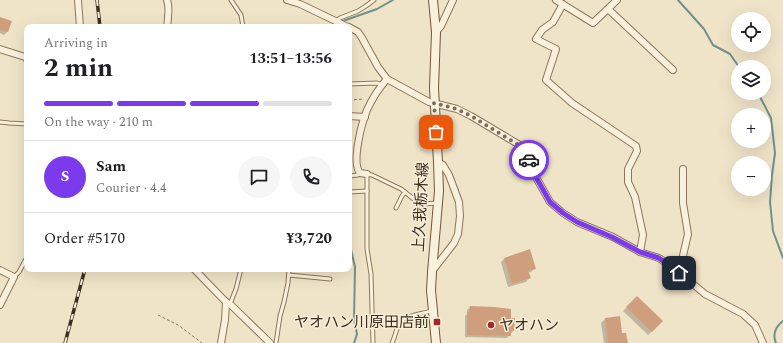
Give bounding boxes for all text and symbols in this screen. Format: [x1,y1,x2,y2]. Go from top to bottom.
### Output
map controls [731,12,771,196]
button: locate [731,12,771,52]
text: Arriving in [44,33,108,53]
text: 13:51–13:56 [249,47,332,70]
text: 2 min [44,48,113,88]
button: layers [731,60,771,100]
button: + [731,108,771,148]
text: On the way · 210 m [44,112,153,132]
pin [419,115,453,149]
icon: bag [425,121,447,143]
courier [509,140,549,180]
icon: car [518,149,540,171]
text: Sam [96,155,126,178]
button: chat [238,156,280,198]
button: phone [290,156,332,198]
button: − [731,156,771,196]
street label: 上久我栃木線 [407,161,435,253]
text: S [61,165,69,188]
text: Courier · 4.4 [96,178,166,198]
text: Order #5170 [44,227,125,250]
text: ¥3,720 [286,227,332,250]
pin [662,256,696,290]
icon: home [668,262,690,284]
place label: ヤオハン川原田店前 [294,311,429,334]
place label: ヤオハン [499,314,559,337]
marker: ヤオハン川原田店前 [432,317,442,327]
marker: ヤオハン [486,320,496,330]

